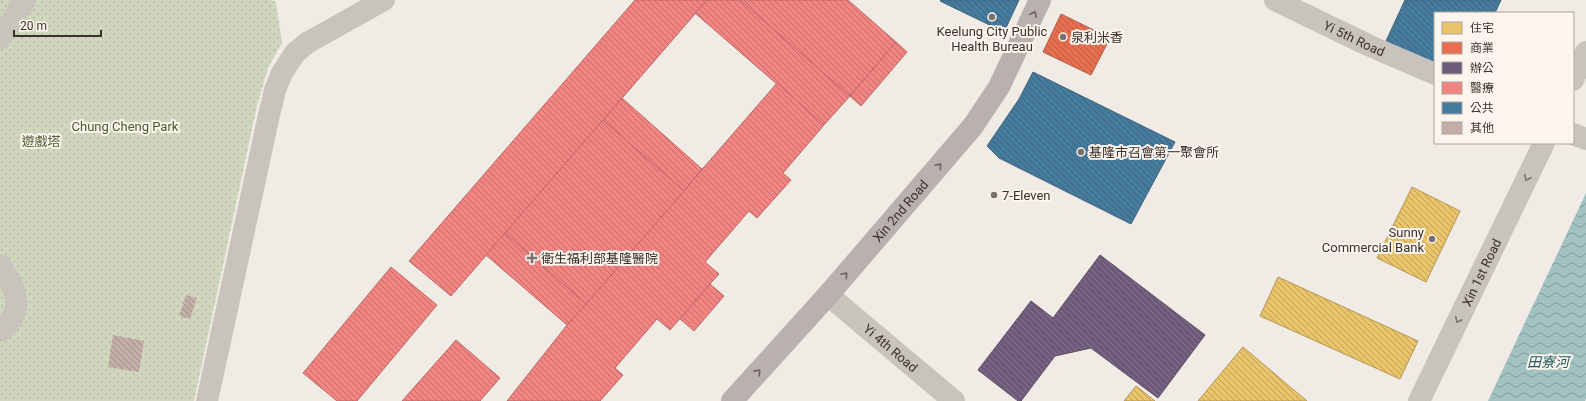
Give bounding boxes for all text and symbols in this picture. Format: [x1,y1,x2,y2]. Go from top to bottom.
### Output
one-way arrow [1029,10,1037,18]
scale bar [14,12,101,38]
marker: Keelung City Public Health Bureau [987,12,997,22]
legend [1434,12,1574,144]
street label: Yi 5th Road [1321,17,1387,59]
text: 20 m [20,19,47,33]
text: 住宅 [1470,21,1494,35]
place label: Keelung City Public Health Bureau [937,24,1048,54]
place label: 泉利米香 [1071,30,1123,45]
marker: 泉利米香 [1058,32,1068,42]
text: 商業 [1470,41,1494,55]
text: 辦公 [1470,61,1494,75]
text: 醫療 [1470,81,1494,95]
text: 公共 [1470,101,1494,115]
park label: Chung Cheng Park [72,119,179,134]
text: 其他 [1470,121,1494,135]
park label: 遊戲塔 [21,134,61,149]
place label: 基隆市召會第一聚會所 [1089,145,1219,160]
marker: 基隆市召會第一聚會所 [1076,147,1086,157]
one-way arrow [934,163,941,171]
one-way arrow [1524,174,1532,181]
street label: Xin 2nd Road [870,177,931,245]
place label: 7-Eleven [1002,188,1051,203]
marker: 7-Eleven [989,190,999,200]
place label: Sunny Commercial Bank [1322,225,1424,255]
marker: Sunny Commercial Bank [1427,234,1437,244]
street label: Xin 1st Road [1459,236,1504,308]
place label: 衛生福利部基隆醫院 [541,251,658,266]
marker: 衛生福利部基隆醫院 [526,252,538,264]
one-way arrow [840,273,847,280]
one-way arrow [1455,316,1463,324]
street label: Yi 4th Road [861,321,921,375]
water label: 田寮河 [1527,354,1572,370]
one-way arrow [753,369,761,377]

